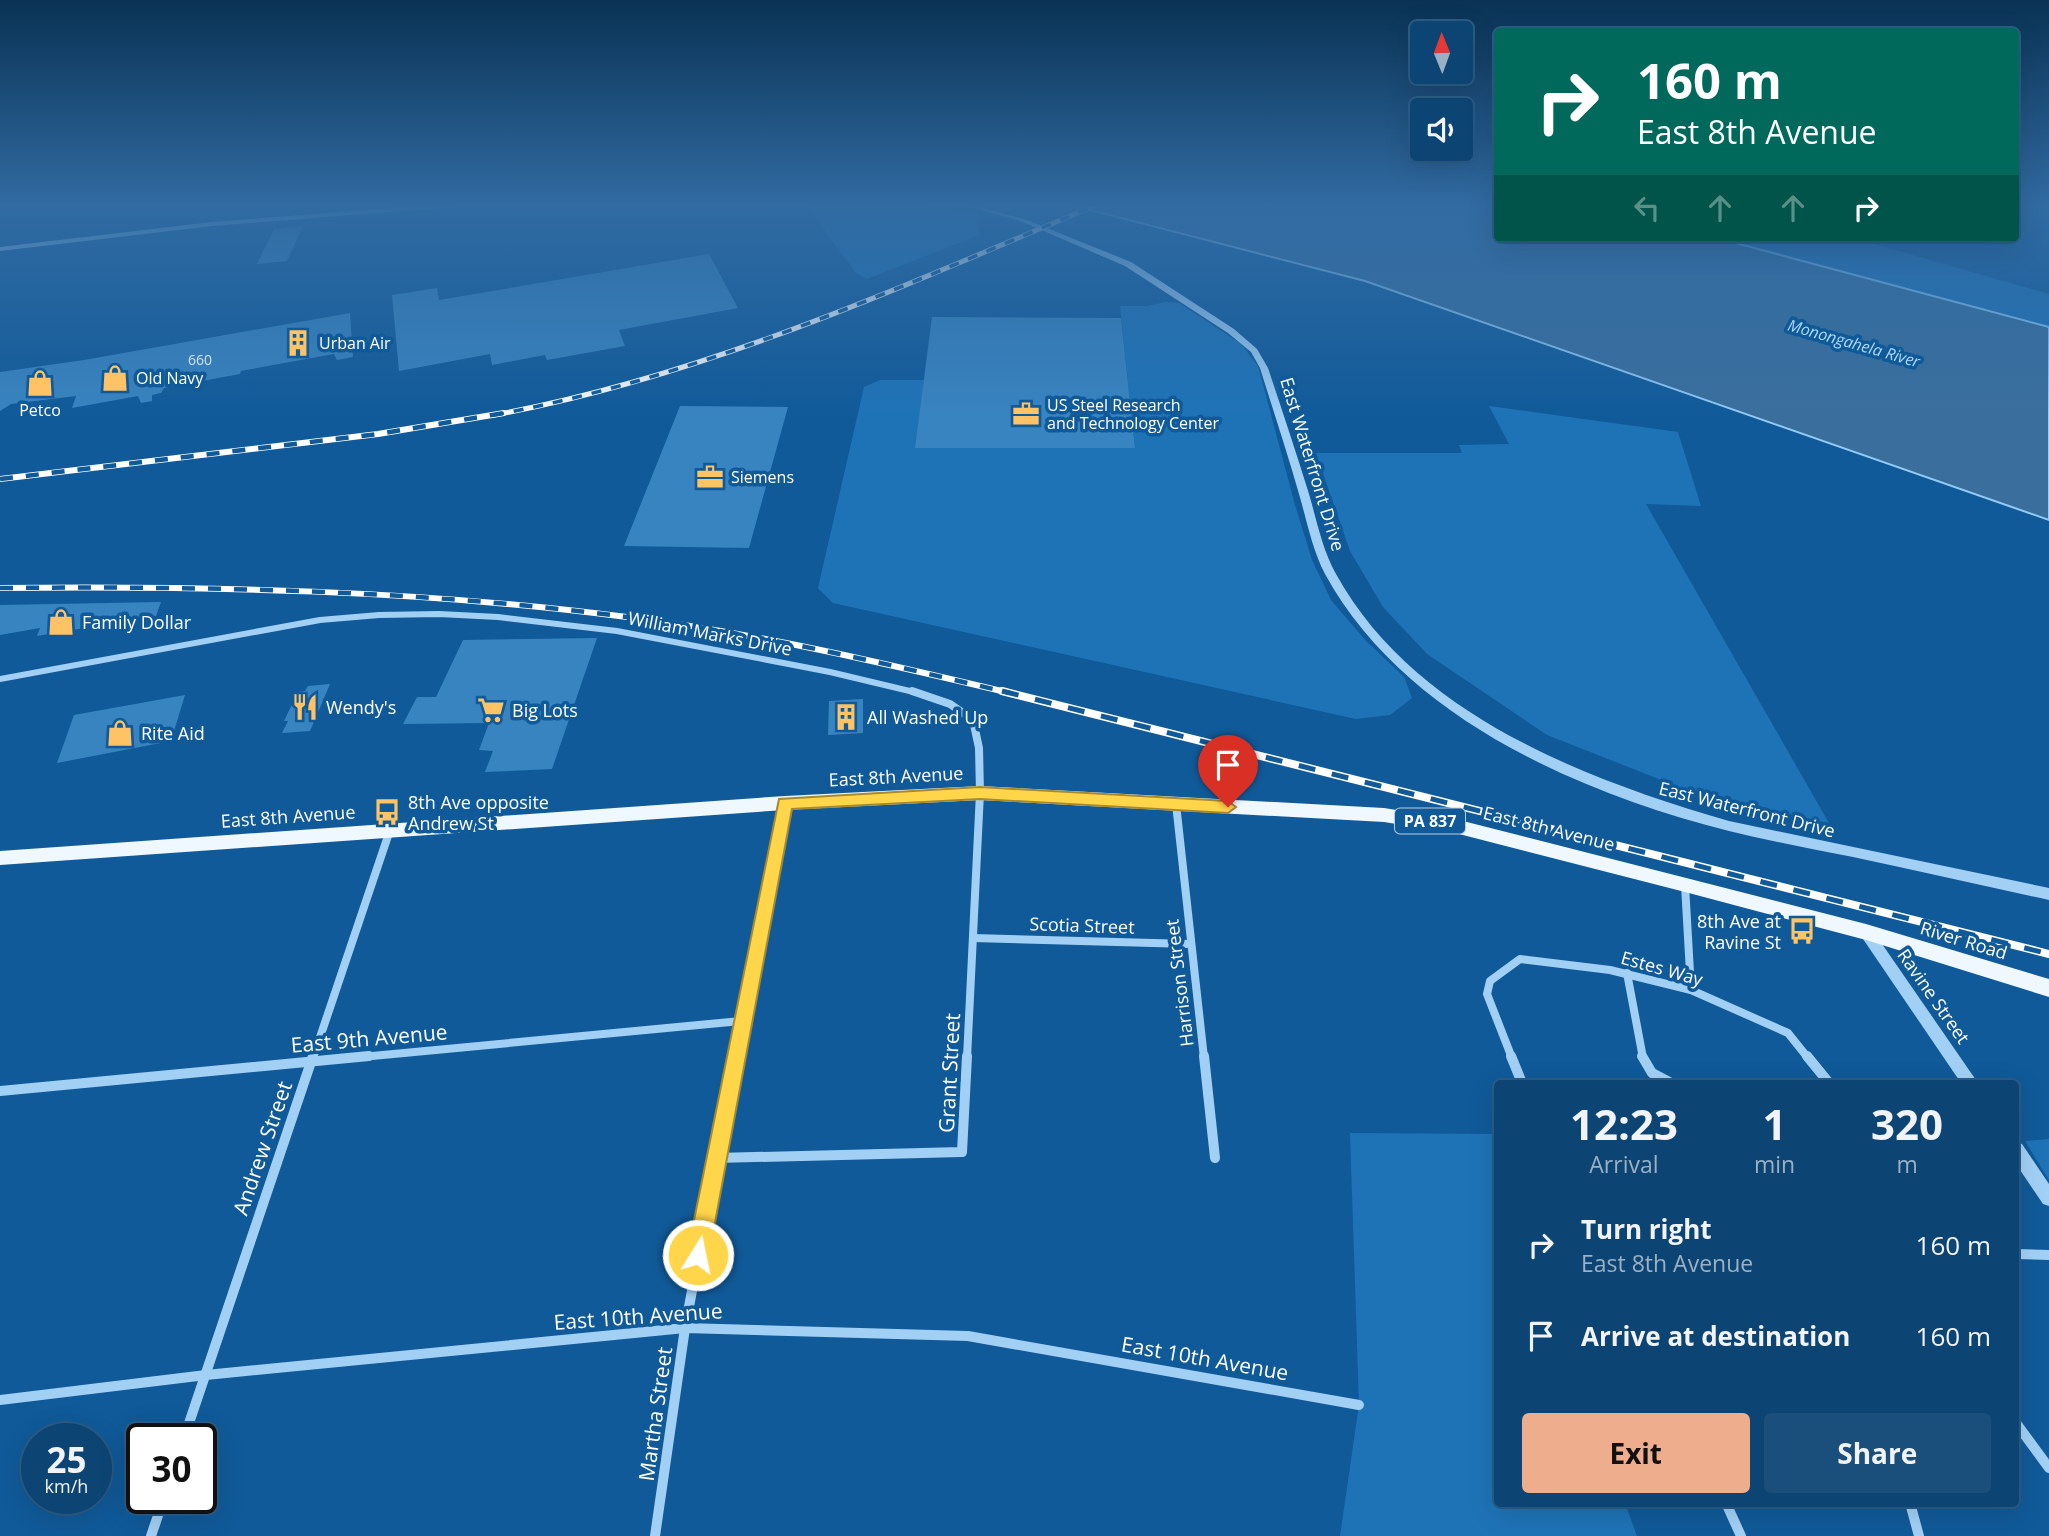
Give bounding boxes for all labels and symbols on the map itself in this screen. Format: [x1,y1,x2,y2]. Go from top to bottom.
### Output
north arrow [1410,21,1474,84]
water label: Monongahela River [1785,314,1923,373]
building icon: Urban Air [283,328,313,358]
place label: Urban Air [319,332,391,354]
house number: 660 [188,350,212,369]
shop icon: Old Navy [100,363,130,393]
place label: Old Navy [136,367,204,389]
shop icon: Petco [25,368,55,398]
street label: East Waterfront Drive [1275,374,1351,554]
place label: US Steel Research and Technology Center [1047,394,1219,434]
place label: Petco [19,399,61,421]
office icon: US Steel Research and Technology Center [1011,399,1041,429]
office icon: Siemens [695,462,725,492]
place label: Siemens [731,466,794,488]
street label: William Marks Drive [626,605,794,661]
shop icon: Family Dollar [46,607,76,637]
place label: Family Dollar [82,610,192,634]
restaurant icon: Wendy's [290,692,320,722]
place label: Wendy's [326,695,396,719]
supermarket icon: Big Lots [476,695,506,725]
place label: Big Lots [512,698,578,722]
building icon: All Washed Up [831,702,861,732]
place label: All Washed Up [867,705,988,729]
shop icon: Rite Aid [105,718,135,748]
place label: Rite Aid [141,721,205,745]
pin [1198,735,1258,807]
street label: East 8th Avenue [828,760,964,792]
street label: East Waterfront Drive [1656,776,1838,842]
place label: 8th Ave opposite Andrew St [408,790,549,835]
bus stop icon: 8th Ave opposite Andrew St [372,797,402,827]
street label: East 8th Avenue [220,799,356,833]
street label: East 8th Avenue [1481,800,1617,856]
road number: PA 837 [1395,808,1465,834]
place label: 8th Ave at Ravine St [1697,909,1781,954]
street label: Scotia Street [1029,911,1135,939]
street label: River Road [1918,915,2010,965]
bus stop icon: 8th Ave at Ravine St [1787,916,1817,946]
street label: Harrison Street [1159,918,1199,1048]
street label: Ravine Street [1892,944,1976,1048]
street label: Estes Way [1618,945,1707,991]
street label: Grant Street [932,1012,966,1134]
street label: East 9th Avenue [289,1017,449,1059]
street label: Andrew Street [226,1077,298,1219]
position arrow [661,1218,735,1292]
street label: East 10th Avenue [553,1296,723,1336]
street label: East 10th Avenue [1119,1330,1291,1386]
street label: Martha Street [632,1345,678,1483]
speed limit sign: 30 [126,1423,217,1514]

